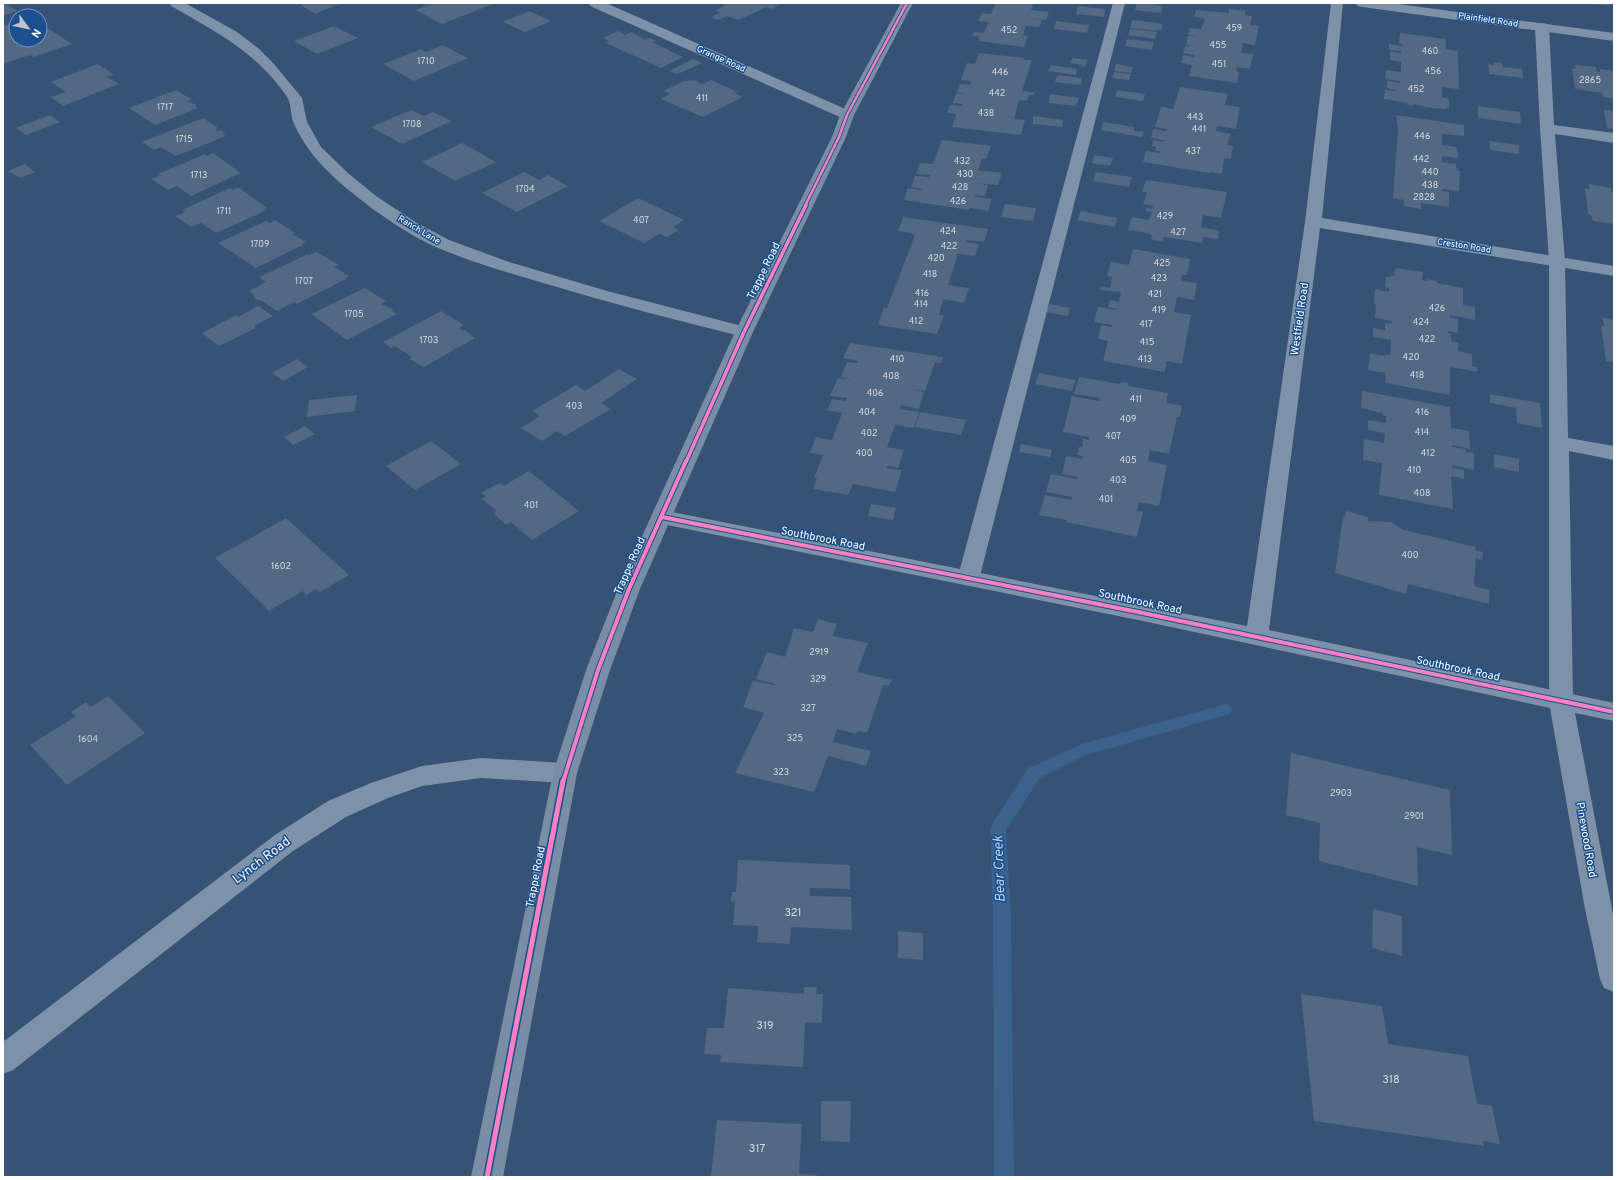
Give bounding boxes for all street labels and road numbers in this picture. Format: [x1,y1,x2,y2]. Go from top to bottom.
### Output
street label: Plainfield Road [1457,10,1519,30]
street label: Grange Road [695,43,747,75]
street label: Ranch Lane [396,213,442,247]
street label: Creston Road [1436,236,1492,256]
street label: Trappe Road [744,240,784,302]
street label: Westfield Road [1288,282,1312,356]
street label: Southbrook Road [780,524,866,554]
street label: Trappe Road [611,535,649,597]
street label: Southbrook Road [1097,586,1183,618]
street label: Southbrook Road [1415,653,1501,685]
street label: Pinewood Road [1572,801,1600,879]
street label: Lynch Road [230,834,294,888]
street label: Trappe Road [523,845,549,909]

